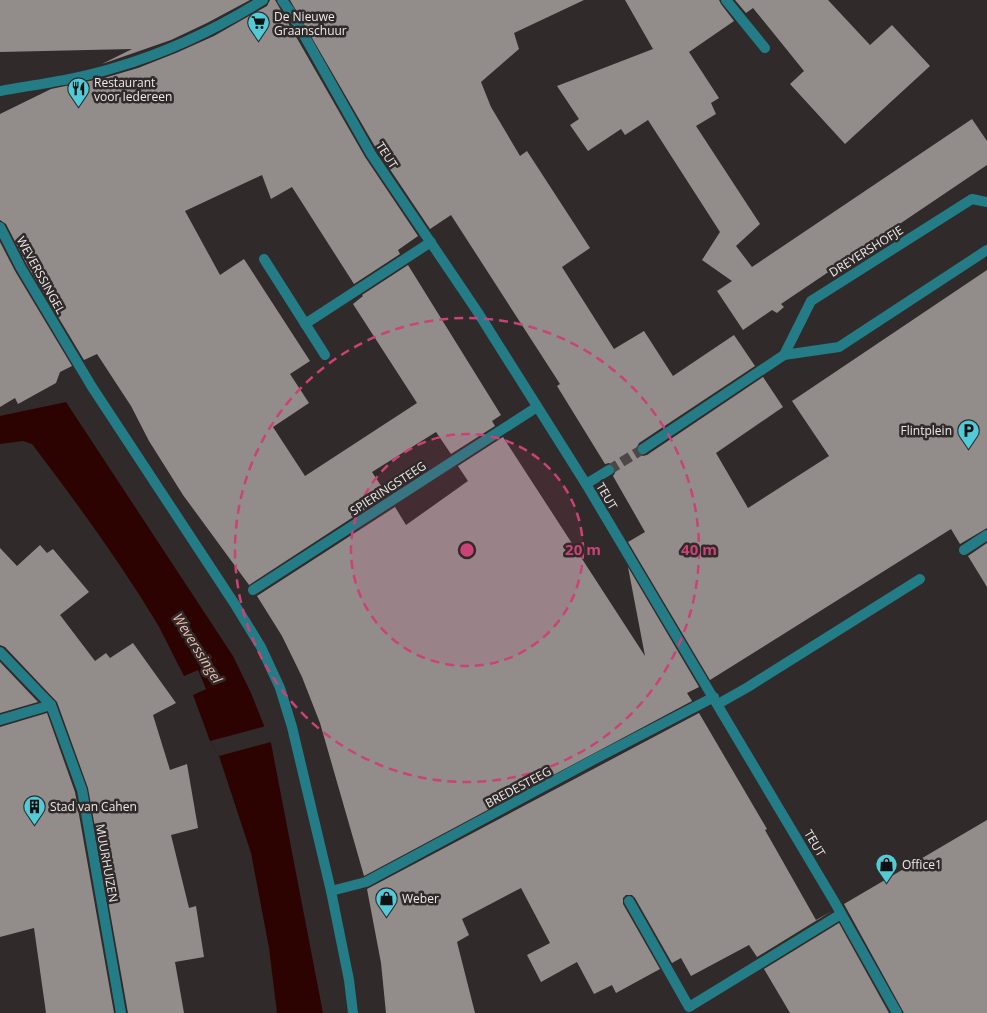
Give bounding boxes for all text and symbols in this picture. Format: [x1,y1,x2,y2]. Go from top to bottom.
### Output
place label: De Nieuwe Graanschuur [274,8,347,39]
supermarket icon: De Nieuwe Graanschuur [246,11,270,42]
place label: Restaurant voor Iedereen [94,74,172,105]
restaurant icon: Restaurant voor Iedereen [66,77,90,108]
street label: TEUT [372,138,402,172]
street label: DREYERSHOFJE [826,221,906,281]
street label: WEVERSSINGEL [13,233,69,317]
parking icon: Flintplein [956,418,980,449]
place label: Flintplein [901,422,952,439]
street label: SPIERINGSTEEG [347,457,429,519]
street label: TEUT [592,479,622,513]
text: 20 m [565,539,601,559]
text: 40 m [681,539,717,559]
centre of rings [458,541,476,559]
water label: Weverssingel [169,609,227,687]
street label: BREDESTEEG [482,762,554,812]
building icon: Stad van Cahen [22,794,46,825]
place label: Stad van Cahen [50,798,137,815]
street label: MUURHUIZEN [92,823,122,903]
street label: TEUT [800,826,830,860]
shop icon: Office1 [874,852,898,883]
place label: Office1 [902,856,942,873]
shop icon: Weber [374,886,398,917]
place label: Weber [402,890,439,907]

